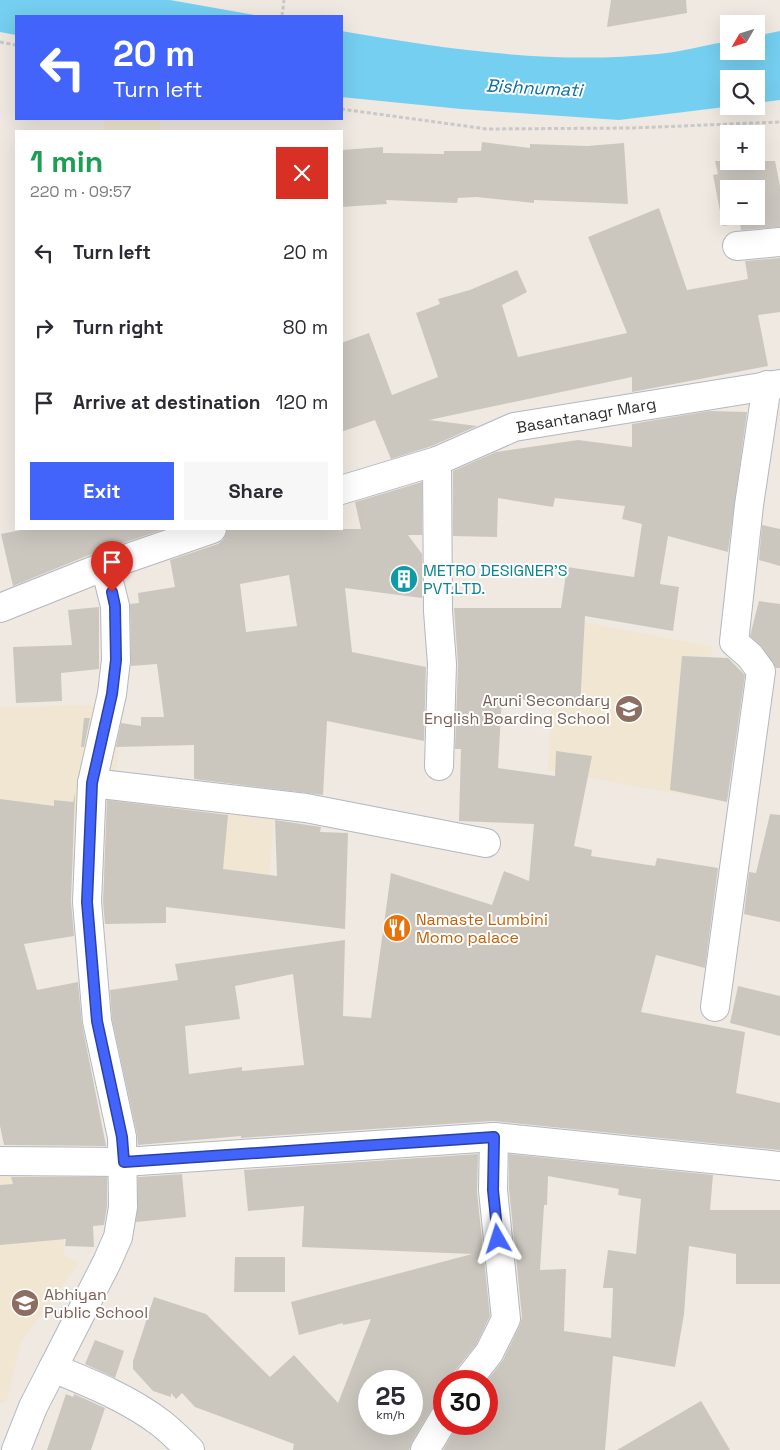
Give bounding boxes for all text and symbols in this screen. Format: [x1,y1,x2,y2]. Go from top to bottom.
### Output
north arrow [720,15,765,60]
map controls [720,15,765,225]
text: 20 m [113,32,195,76]
icon: left [30,35,95,100]
button: search [720,70,765,115]
water label: Bishnumati [485,73,585,102]
text: Turn left [113,75,203,103]
button: + [720,125,765,170]
text: 1 min [30,142,103,181]
button: close [276,147,328,199]
button: − [720,180,765,225]
text: 220 m · 09:57 [30,181,131,202]
icon: left [30,239,58,267]
text: Turn left [73,240,151,265]
text: 20 m [283,240,328,265]
icon: right [30,314,58,342]
text: Turn right [73,315,163,340]
text: 80 m [283,315,328,340]
icon: arrive [30,389,58,417]
text: Arrive at destination [73,390,261,415]
text: 120 m [276,390,328,415]
street label: Basantanagr Marg [515,393,658,438]
button: Exit [30,462,174,520]
button: Share [184,462,328,520]
pin [91,541,133,592]
icon: arrive [98,548,126,576]
place label: METRO DESIGNER'S PVT.LTD. [423,560,568,599]
building icon: METRO DESIGNER'S PVT.LTD. [389,564,419,594]
place label: Aruni Secondary English Boarding School [424,690,610,729]
school or university icon: Aruni Secondary English Boarding School [614,694,644,724]
place label: Namaste Lumbini Momo palace [416,909,548,948]
restaurant icon: Namaste Lumbini Momo palace [382,913,412,943]
position arrow [471,1212,523,1264]
place label: Abhiyan Public School [44,1284,148,1323]
school or university icon: Abhiyan Public School [10,1288,40,1318]
speed limit sign: 30 [433,1370,498,1435]
text: 25 [376,1380,405,1412]
text: km/h [376,1407,405,1423]

